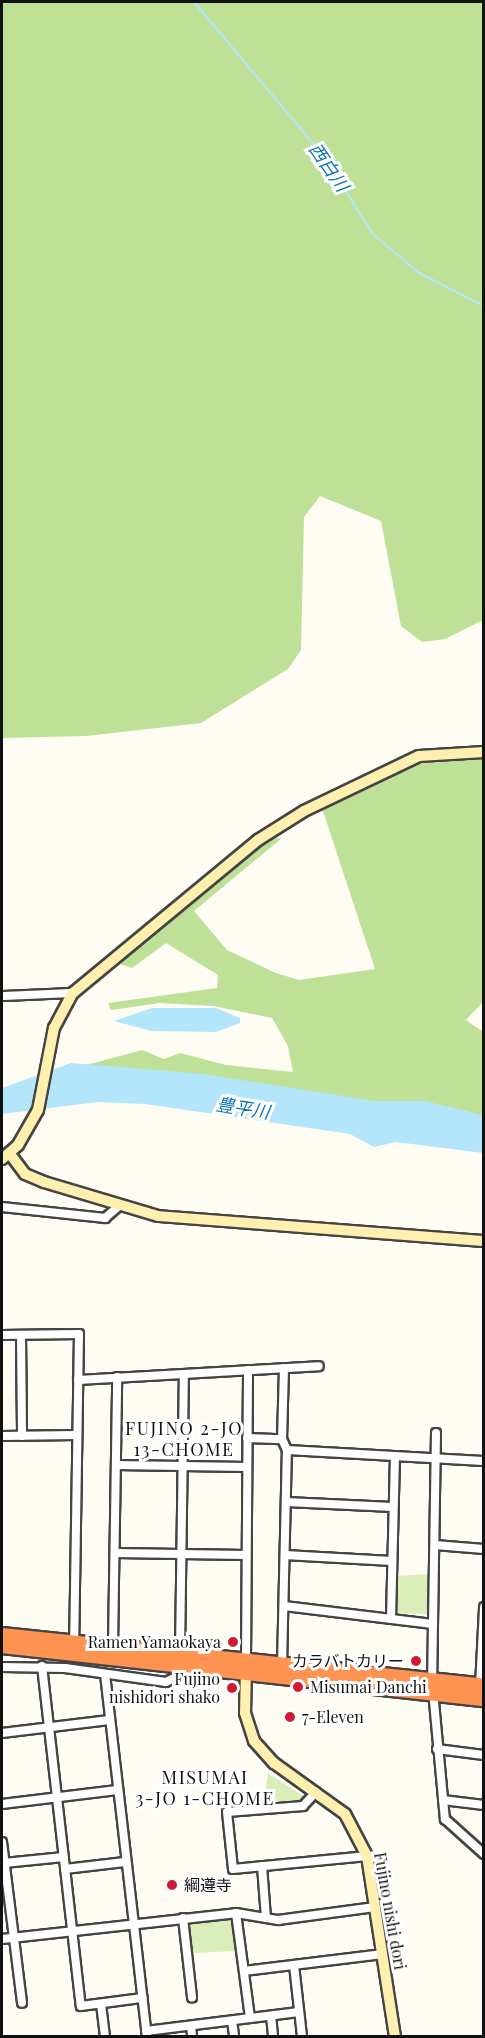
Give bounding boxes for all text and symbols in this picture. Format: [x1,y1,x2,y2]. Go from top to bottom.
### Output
water label: 西白川 [305,139,353,195]
water label: 豊平川 [215,1093,271,1123]
district label: FUJINO 2-JO 13-CHOME [125,1418,243,1460]
place label: Ramen Yamaokaya [87,1632,221,1652]
marker: Ramen Yamaokaya [226,1635,240,1649]
place label: カラバトカリー [292,1651,404,1671]
marker: カラバトカリー [409,1654,423,1668]
place label: Fujino nishidori shako [109,1669,220,1707]
place label: Misumai Danchi [310,1677,427,1697]
marker: Misumai Danchi [291,1680,305,1694]
marker: Fujino nishidori shako [225,1681,239,1695]
place label: 7-Eleven [302,1707,364,1727]
marker: 7-Eleven [283,1710,297,1724]
district label: MISUMAI 3-JO 1-CHOME [135,1767,275,1810]
street label: Fujino nishi dori [370,1851,410,1971]
place label: 綱遵寺 [184,1875,232,1895]
marker: 綱遵寺 [165,1878,179,1892]

